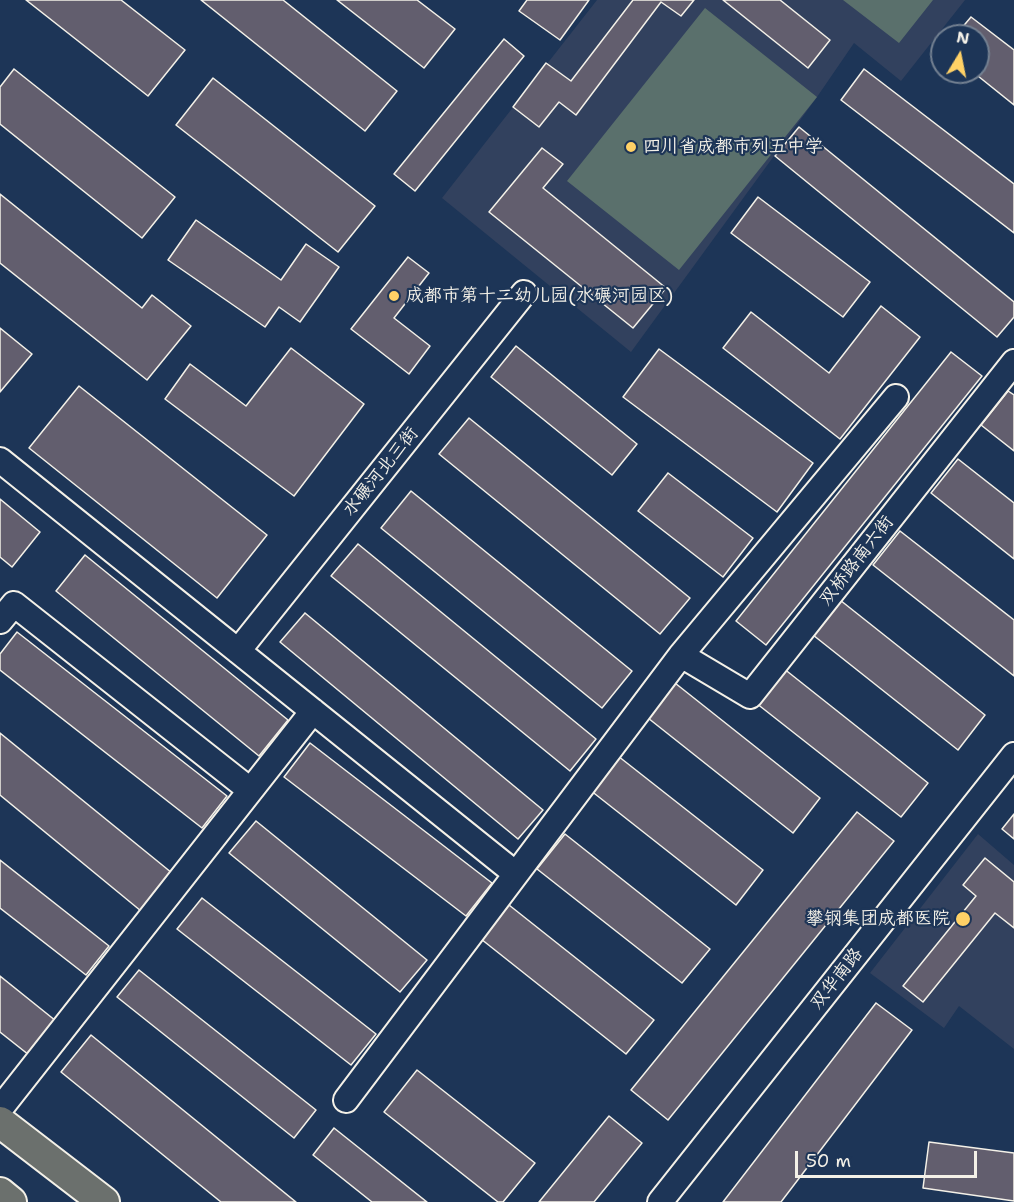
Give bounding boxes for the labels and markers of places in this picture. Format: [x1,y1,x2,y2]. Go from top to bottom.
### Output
place label: 四川省成都市列五中学 [643,136,823,158]
marker: 四川省成都市列五中学 [624,140,638,154]
place label: 成都市第十二幼儿园(水碾河园区) [406,285,673,307]
marker: 成都市第十二幼儿园(水碾河园区) [387,289,401,303]
place label: 攀钢集团成都医院 [806,908,950,930]
marker: 攀钢集团成都医院 [954,910,972,928]

